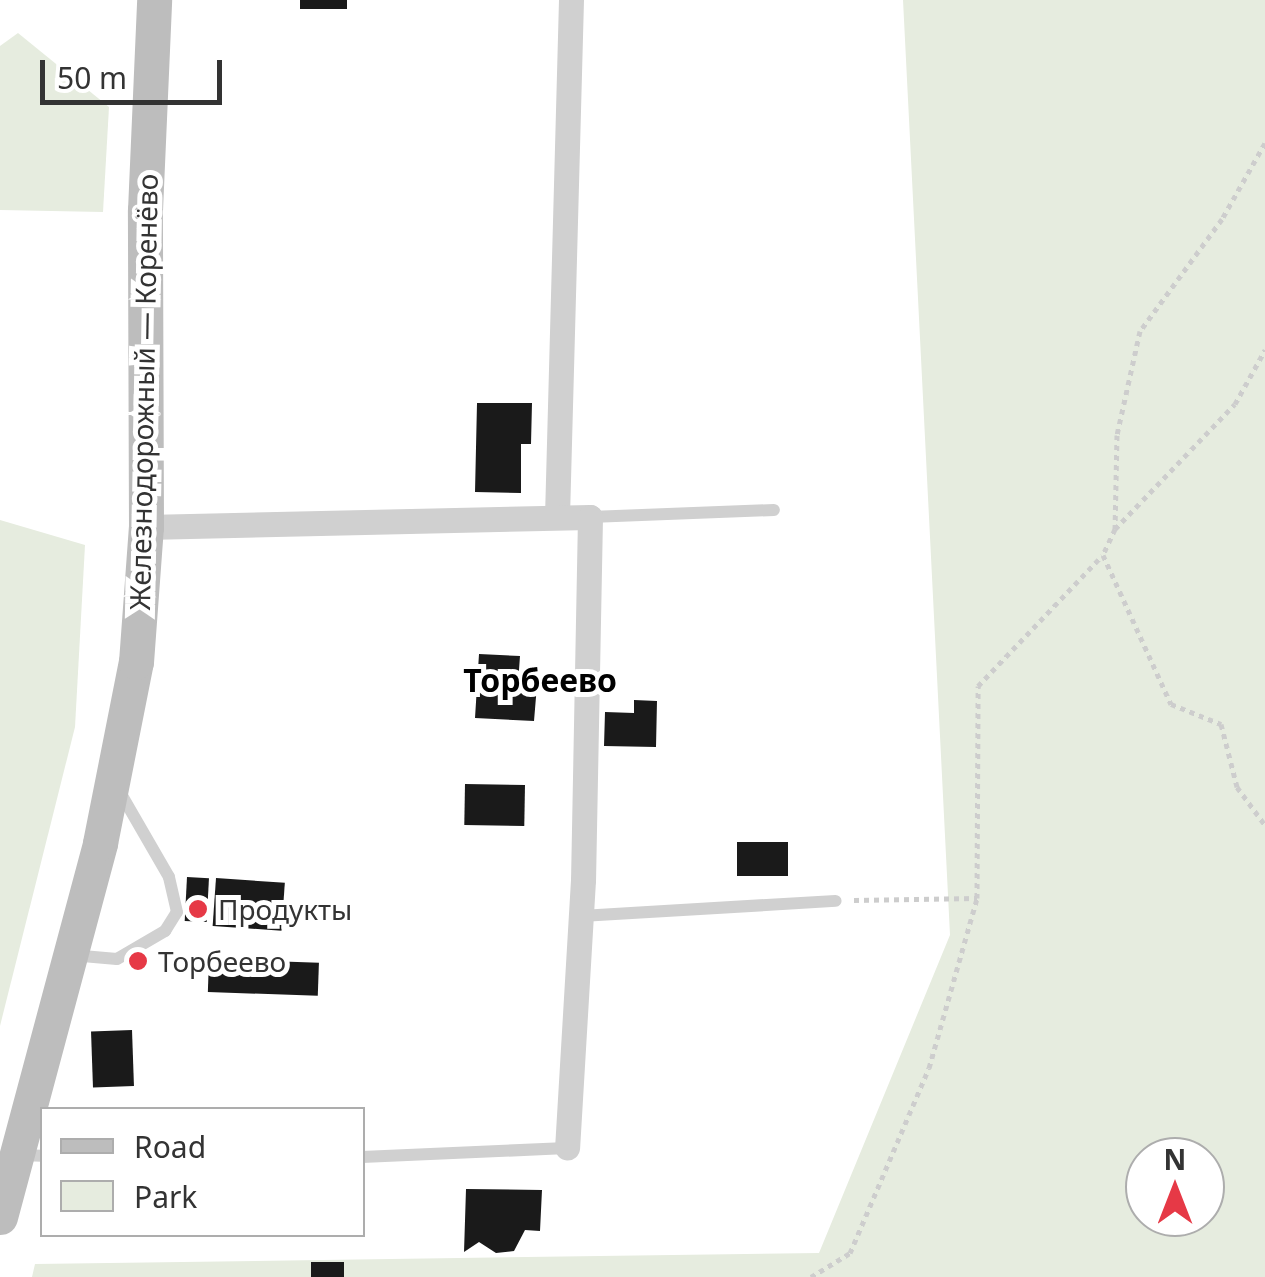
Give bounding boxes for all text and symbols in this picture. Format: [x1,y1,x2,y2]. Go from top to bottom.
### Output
scale bar [45,40,228,102]
text: 50 m [57,57,127,98]
street label: Железнодорожный — Коренёво [122,173,164,611]
district label: Торбеево [463,661,617,699]
place label: Продукты [218,892,352,926]
marker: Продукты [187,898,209,920]
place label: Торбеево [158,944,286,978]
marker: Торбеево [127,950,149,972]
legend [40,1107,365,1237]
text: Road [134,1126,206,1167]
north arrow [1125,1137,1225,1237]
text: N [1164,1140,1186,1178]
text: Park [134,1176,197,1217]

